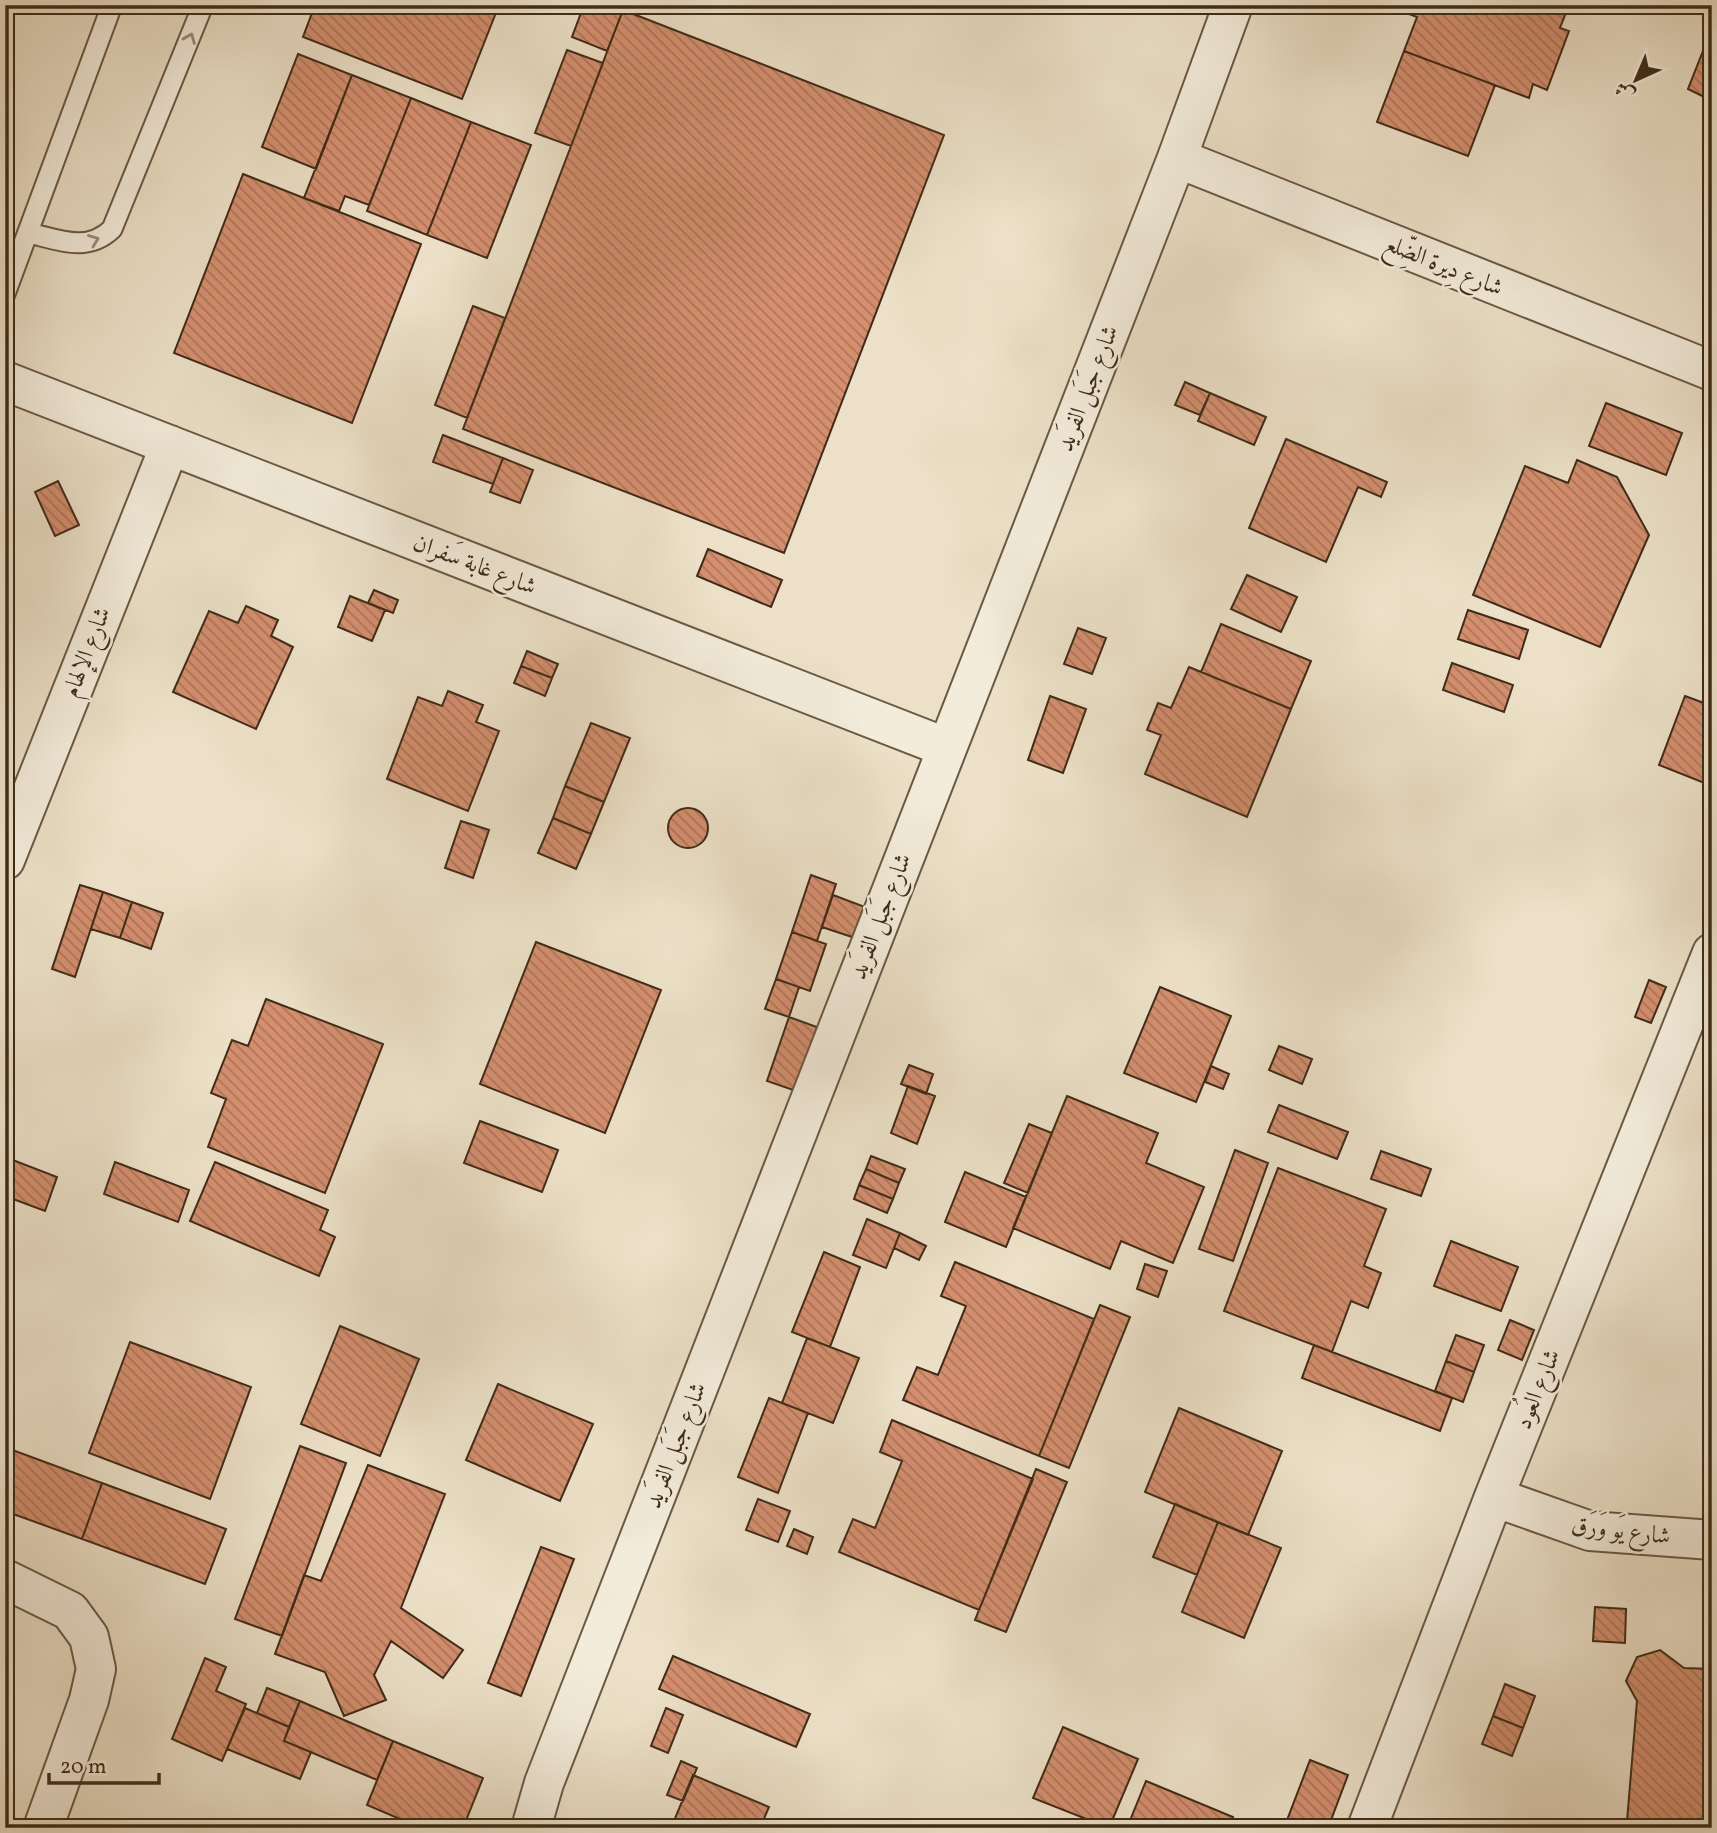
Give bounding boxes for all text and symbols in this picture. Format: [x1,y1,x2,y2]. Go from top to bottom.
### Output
one-way arrow [181,33,195,45]
north arrow [1602,46,1672,116]
text: ش [1610,75,1641,107]
street label: شارع دِيرة الضِّلع [1378,227,1508,309]
one-way arrow [88,234,100,248]
street label: شارع جَبَل الفرَيد [1047,320,1129,457]
street label: شارع غابة سَفران [407,525,542,606]
street label: شارع الإلهام [55,602,123,704]
street label: شارع جَبَل الفرَيد [840,848,922,985]
street label: شارع العُود [1503,1343,1571,1435]
street label: شارع جَبَل الفرَيد [635,1377,717,1514]
street label: شارع يَو وَرَق [1569,1507,1673,1556]
scale bar [49,1742,159,1786]
text: 20 m [60,1753,106,1782]

